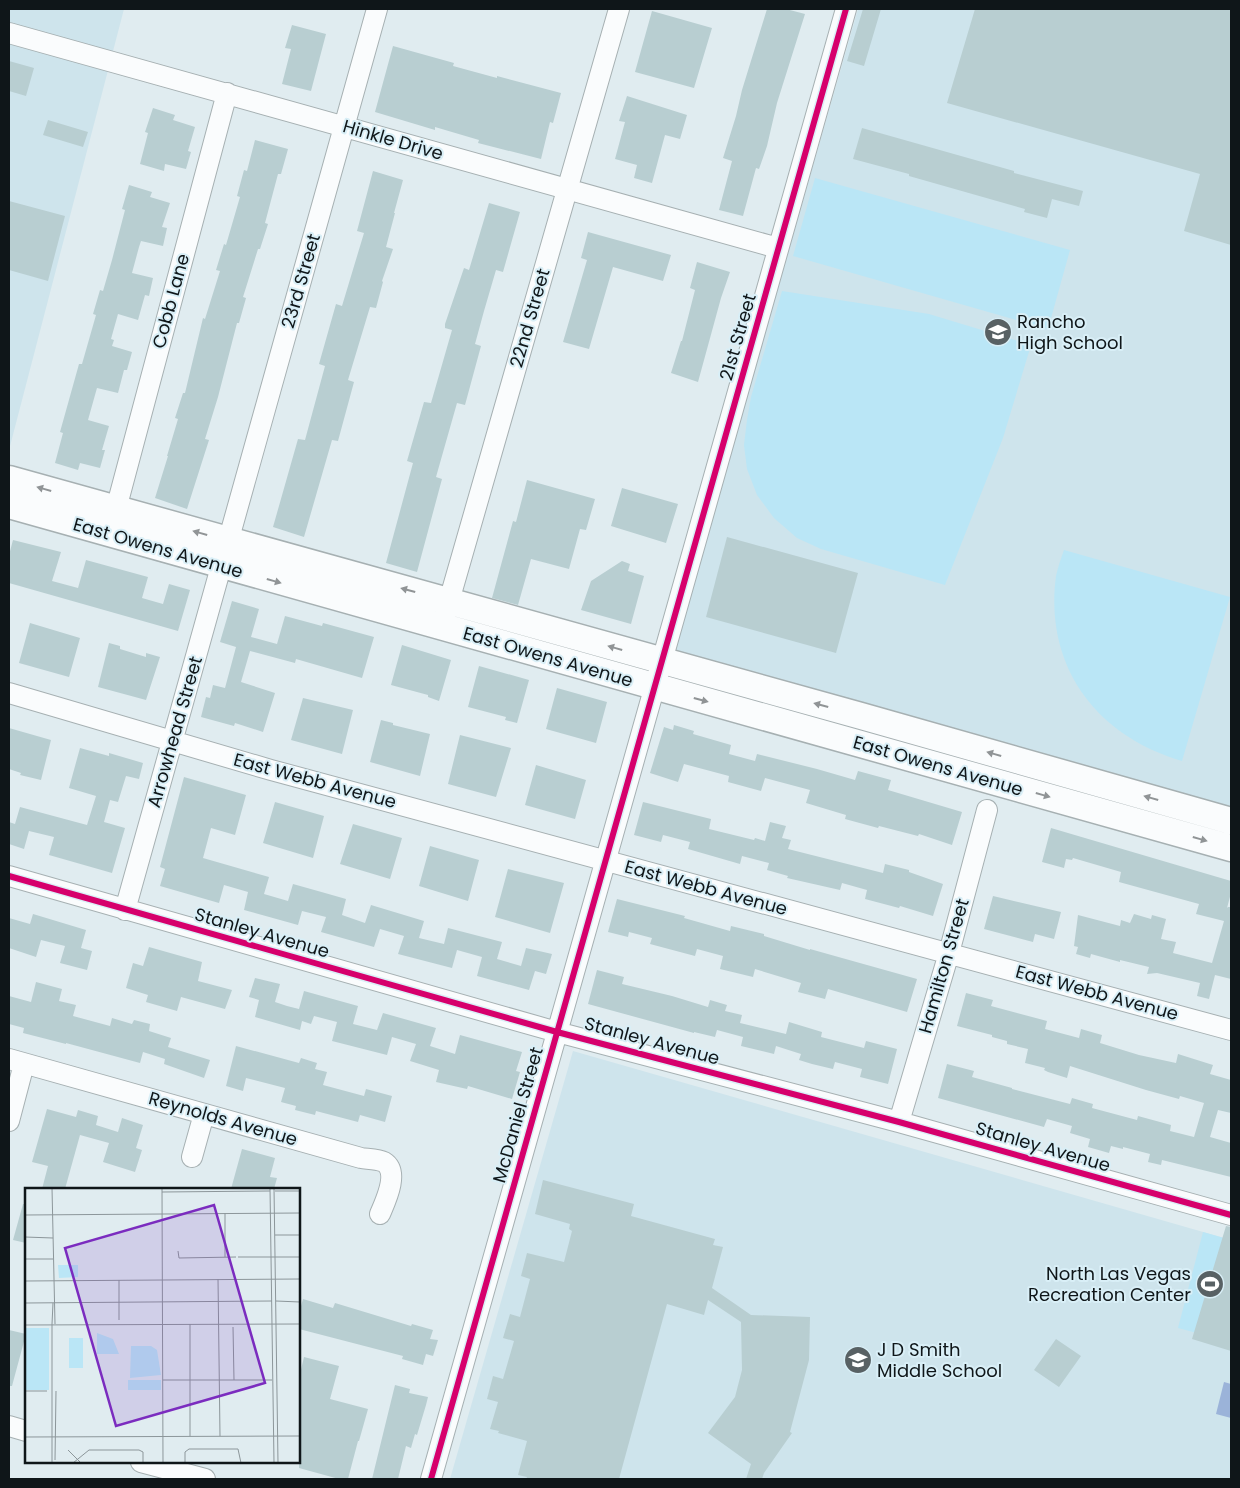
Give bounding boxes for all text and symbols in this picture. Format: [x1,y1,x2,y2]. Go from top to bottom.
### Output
street label: Hinkle Drive [340,113,446,166]
street label: 23rd Street [275,231,326,331]
street label: Cobb Lane [146,251,195,351]
street label: 22nd Street [503,265,556,370]
street label: 21st Street [713,290,762,383]
place label: Rancho High School [1017,309,1123,355]
school or university icon: Rancho High School [983,317,1013,347]
one-way arrow [36,485,52,493]
street label: East Owens Avenue [70,511,246,584]
one-way arrow [193,529,208,537]
one-way arrow [267,577,282,585]
one-way arrow [400,586,415,594]
street label: East Owens Avenue [460,620,636,693]
one-way arrow [607,644,622,652]
street label: Arrowhead Street [141,653,208,810]
one-way arrow [694,696,709,704]
one-way arrow [814,701,829,709]
street label: East Owens Avenue [850,729,1026,802]
street label: East Webb Avenue [231,747,399,814]
one-way arrow [987,750,1002,758]
one-way arrow [1036,792,1051,800]
one-way arrow [1143,794,1158,802]
one-way arrow [1192,836,1207,844]
street label: East Webb Avenue [622,854,790,921]
street label: Hamilton Street [912,896,975,1036]
street label: Stanley Avenue [192,901,332,964]
street label: East Webb Avenue [1013,959,1181,1026]
street label: Stanley Avenue [582,1010,722,1071]
street label: McDaniel Street [486,1044,549,1186]
street label: Reynolds Avenue [146,1085,300,1152]
street label: Stanley Avenue [973,1115,1113,1178]
inset map [25,1188,300,1463]
place label: North Las Vegas Recreation Center [1028,1261,1191,1307]
sports icon: North Las Vegas Recreation Center [1195,1269,1225,1299]
place label: J D Smith Middle School [877,1337,1002,1383]
school or university icon: J D Smith Middle School [843,1345,873,1375]

